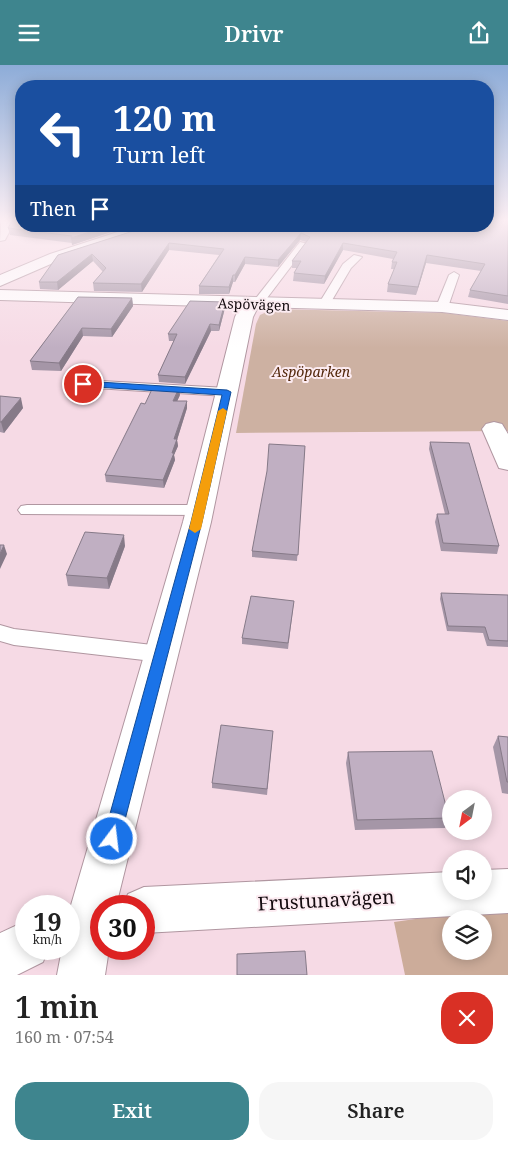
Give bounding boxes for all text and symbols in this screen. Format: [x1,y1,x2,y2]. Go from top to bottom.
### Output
text: Drivr [224,18,284,48]
icon: menu [15,19,43,47]
icon: share [465,19,493,47]
text: 120 m [113,94,216,141]
icon: left [30,100,95,165]
text: Turn left [113,139,205,169]
icon: arrive [86,195,114,223]
text: Then [30,196,76,222]
street label: Aspövägen [217,293,291,315]
park label: Aspöparken [271,362,351,381]
pin [62,363,104,405]
icon: arrive [69,370,97,398]
north arrow [442,790,492,840]
map controls [442,790,492,960]
position arrow [85,812,137,864]
button: sound [442,850,492,900]
street label: Frustunavägen [257,883,395,917]
speed limit sign: 30 [90,895,155,960]
text: 19 [33,904,62,938]
button: layers [442,910,492,960]
text: km/h [33,931,62,948]
text: 1 min [15,986,99,1027]
button: close [441,992,493,1044]
text: 160 m · 07:54 [15,1026,114,1048]
button: Exit [15,1082,249,1140]
button: Share [259,1082,493,1140]

